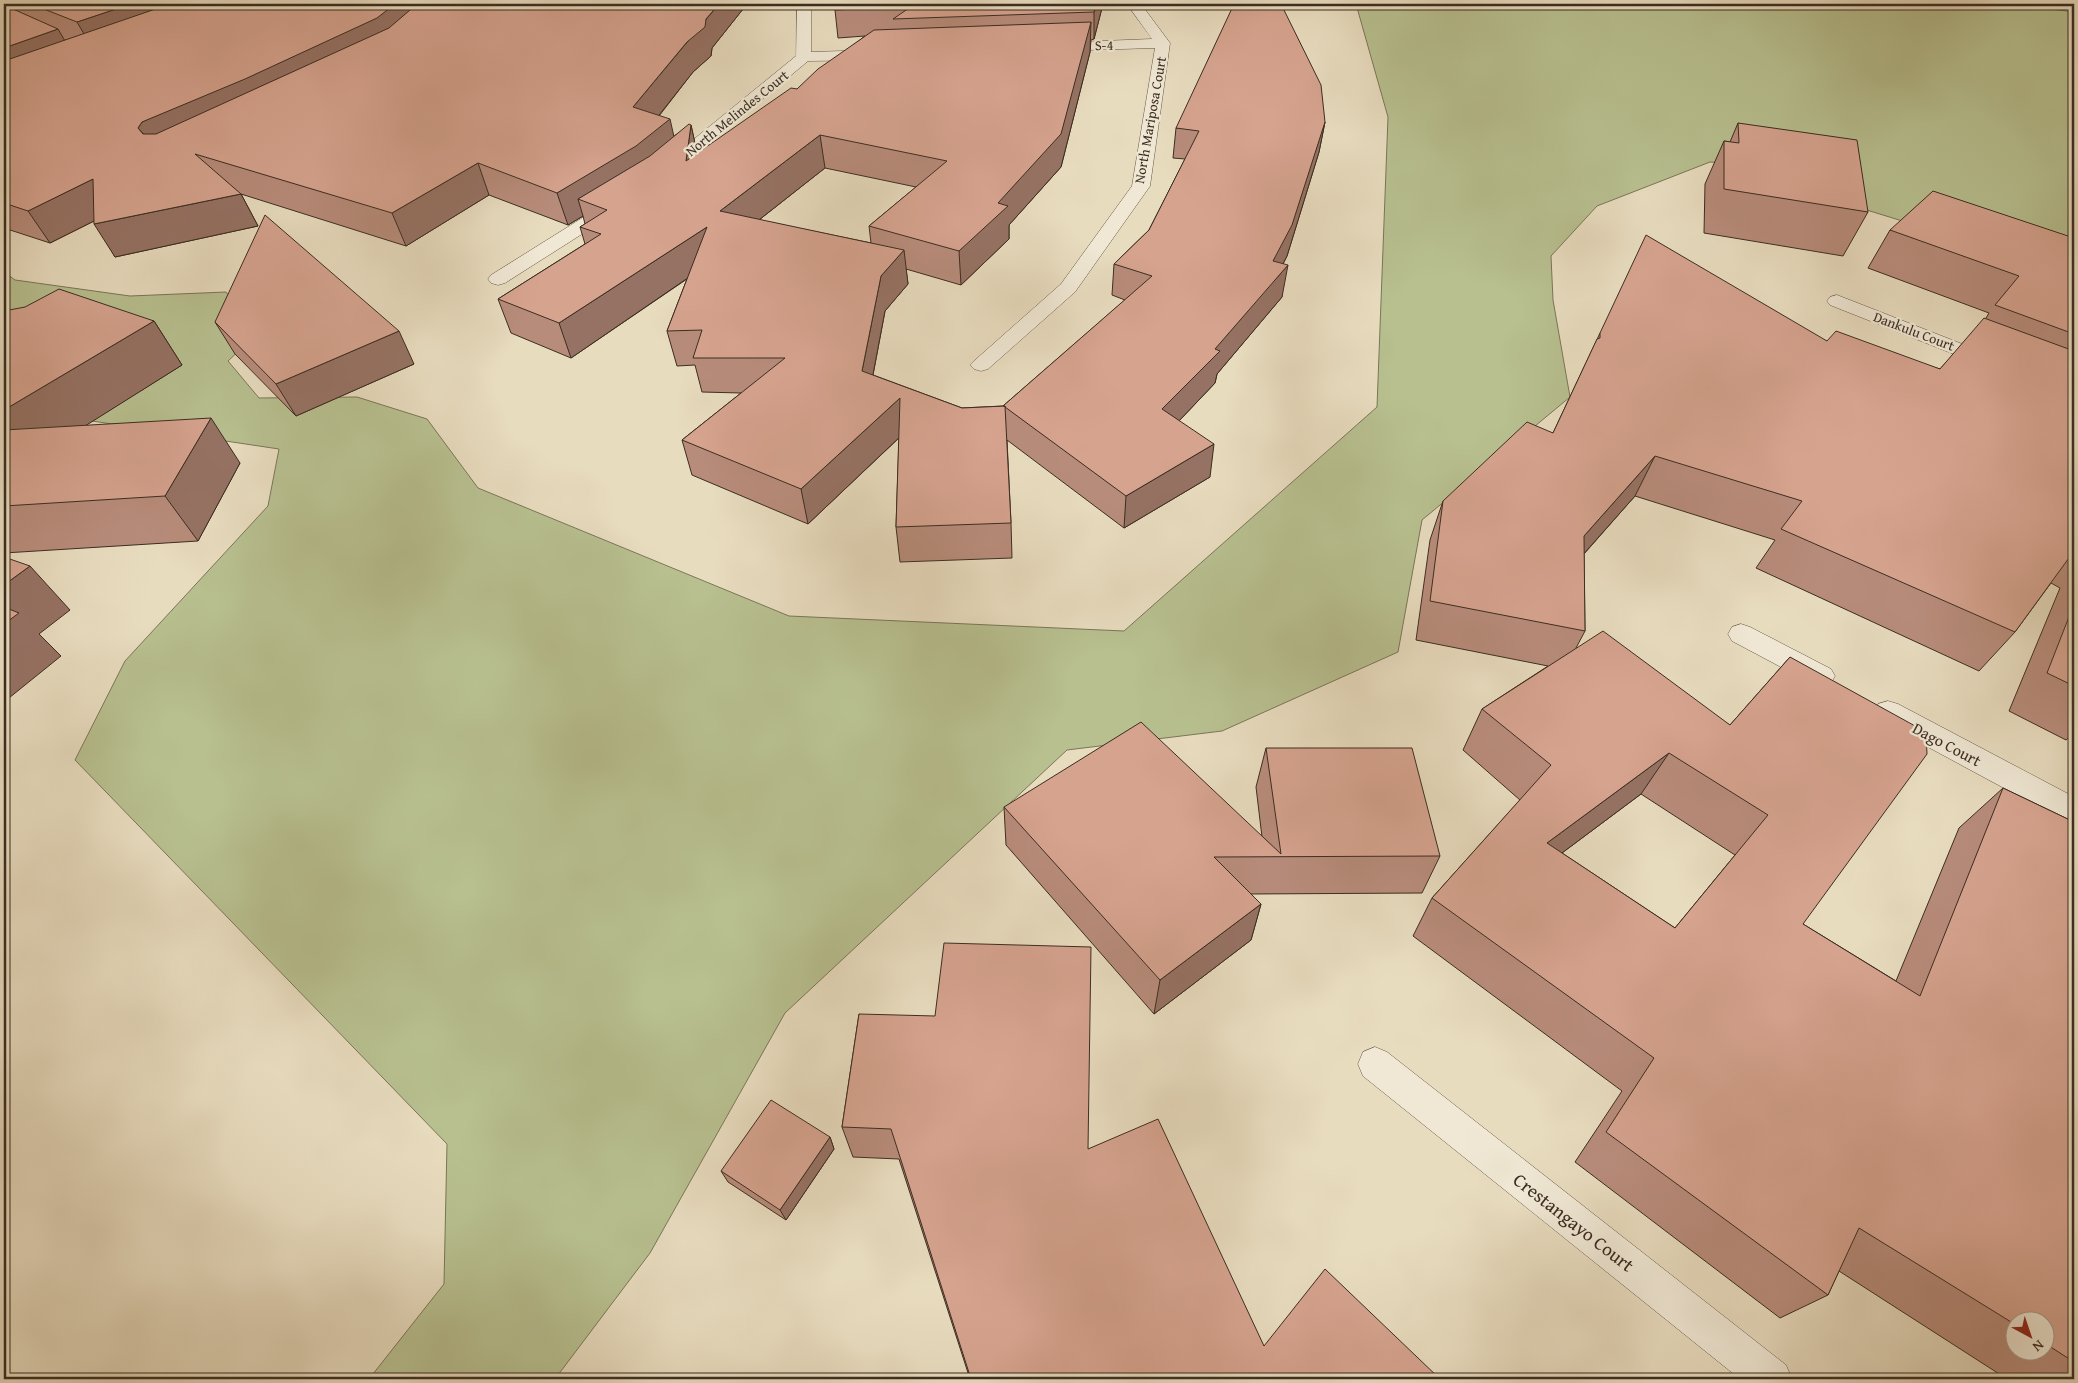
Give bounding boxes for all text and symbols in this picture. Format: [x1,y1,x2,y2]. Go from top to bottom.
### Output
street label: S-4 [1094,35,1114,55]
street label: North Mariposa Court [1129,55,1171,185]
street label: North Melindes Court [681,65,793,161]
street label: Dankulu Court [1871,306,1957,356]
street label: Dago Court [1908,716,1986,772]
street label: Crestangayo Court [1507,1166,1641,1278]
north arrow [2006,1310,2056,1360]
text: N [2028,1335,2048,1357]

